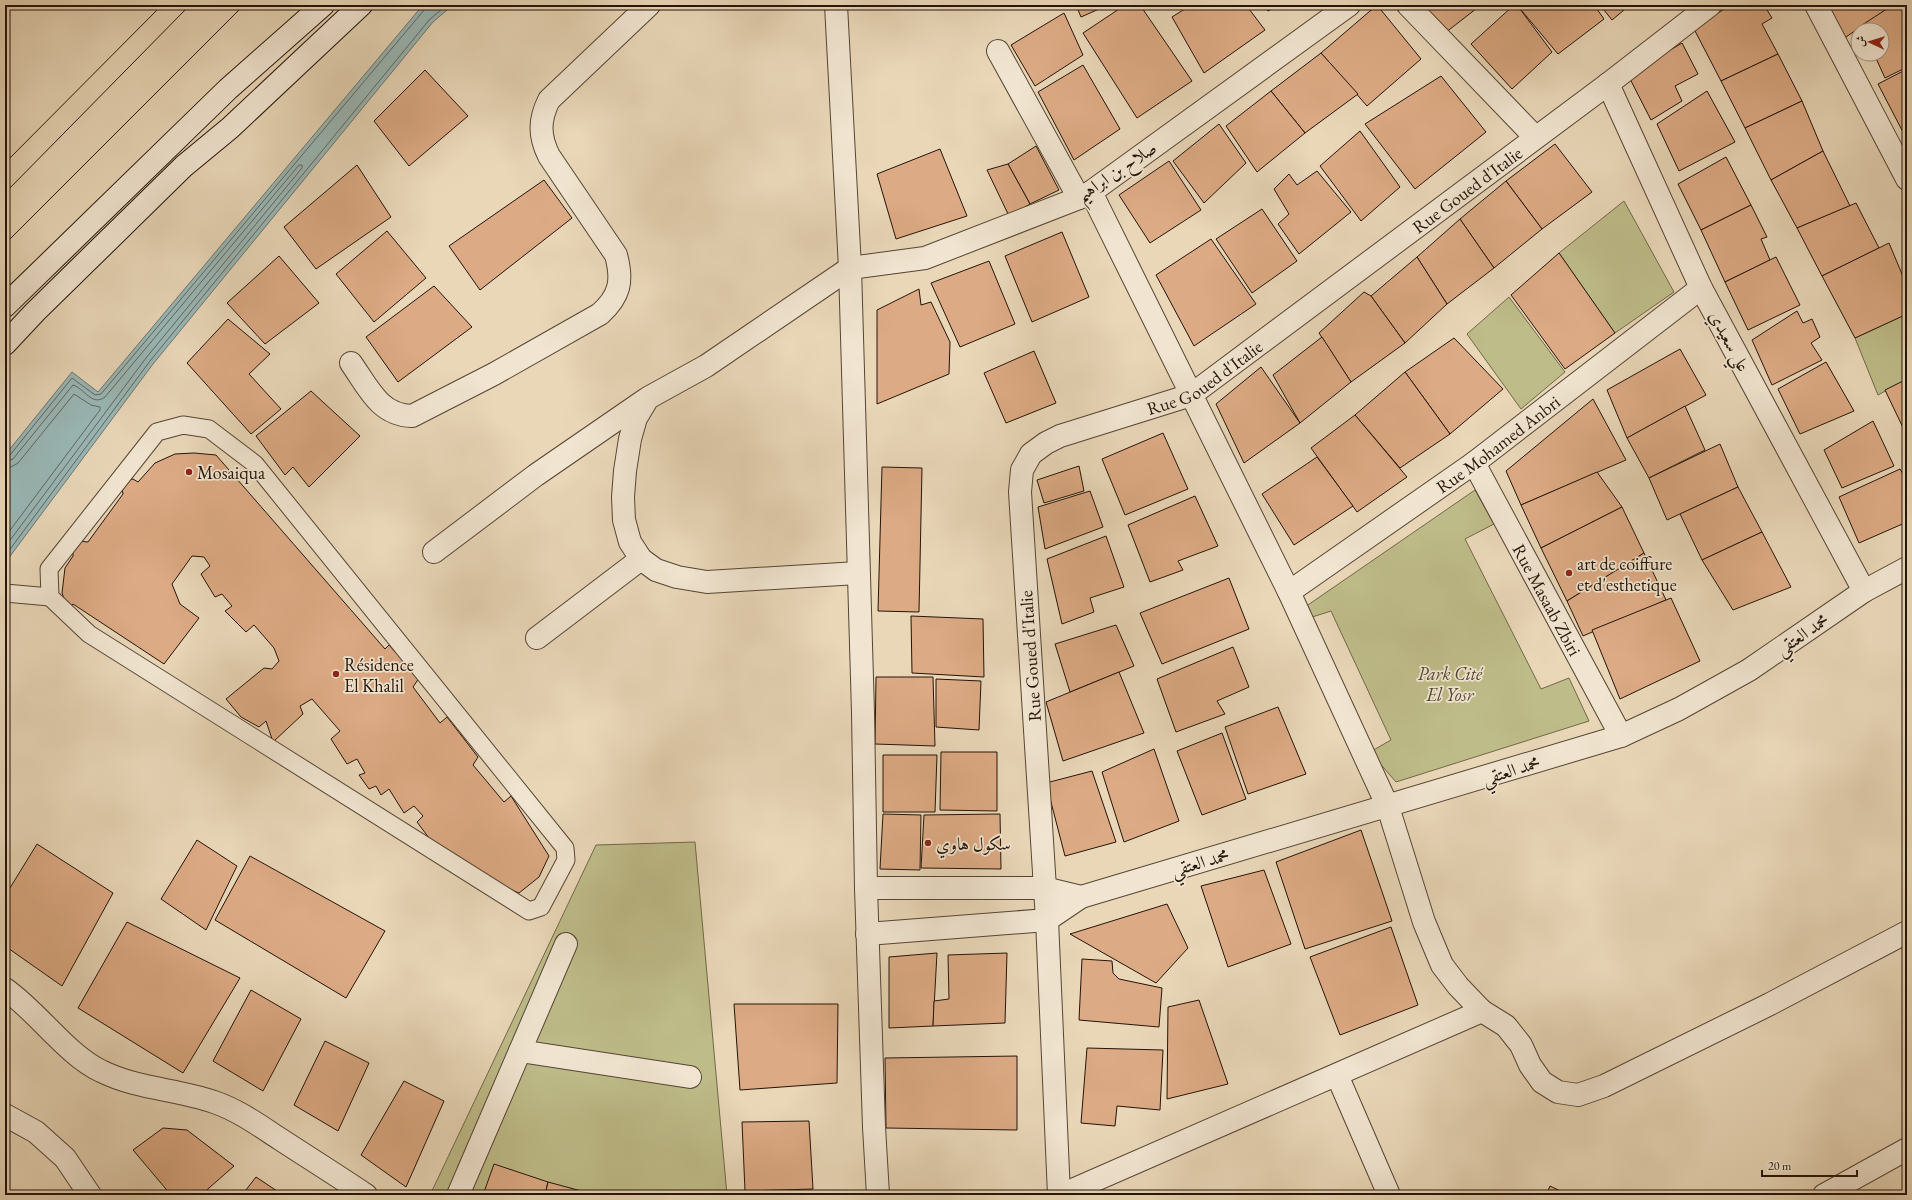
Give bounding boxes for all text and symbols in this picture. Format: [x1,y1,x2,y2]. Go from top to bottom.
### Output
north arrow [1850,22,1890,62]
text: ش [1853,35,1867,47]
street label: صلاح بن ابراهيم [1071,136,1165,212]
street label: Rue Goued d'Italie [1407,141,1526,238]
street label: علي سعيدي [1699,306,1756,378]
street label: Rue Goued d'Italie [1144,335,1267,420]
street label: Rue Mohamed Anbri [1431,389,1565,498]
place label: Mosaiqua [197,461,266,484]
marker: Mosaiqua [184,467,194,477]
street label: Rue Masaab Zbiri [1508,539,1587,660]
place label: art de coiffure et d'esthetique [1577,552,1677,596]
marker: art de coiffure et d'esthetique [1564,568,1574,578]
street label: Rue Goued d'Italie [1014,590,1046,722]
street label: محمد العتقي [1771,608,1837,666]
place label: Résidence El Khalil [344,653,414,697]
park label: Park Cité El Yosr [1418,662,1484,706]
marker: Résidence El Khalil [331,669,341,679]
street label: محمد العتقي [1479,750,1545,796]
place label: سكول هاوي [936,832,1011,859]
marker: سكول هاوي [923,838,933,848]
street label: محمد العتقي [1168,843,1234,888]
scale bar [1762,1152,1857,1178]
text: 20 m [1768,1158,1792,1174]

